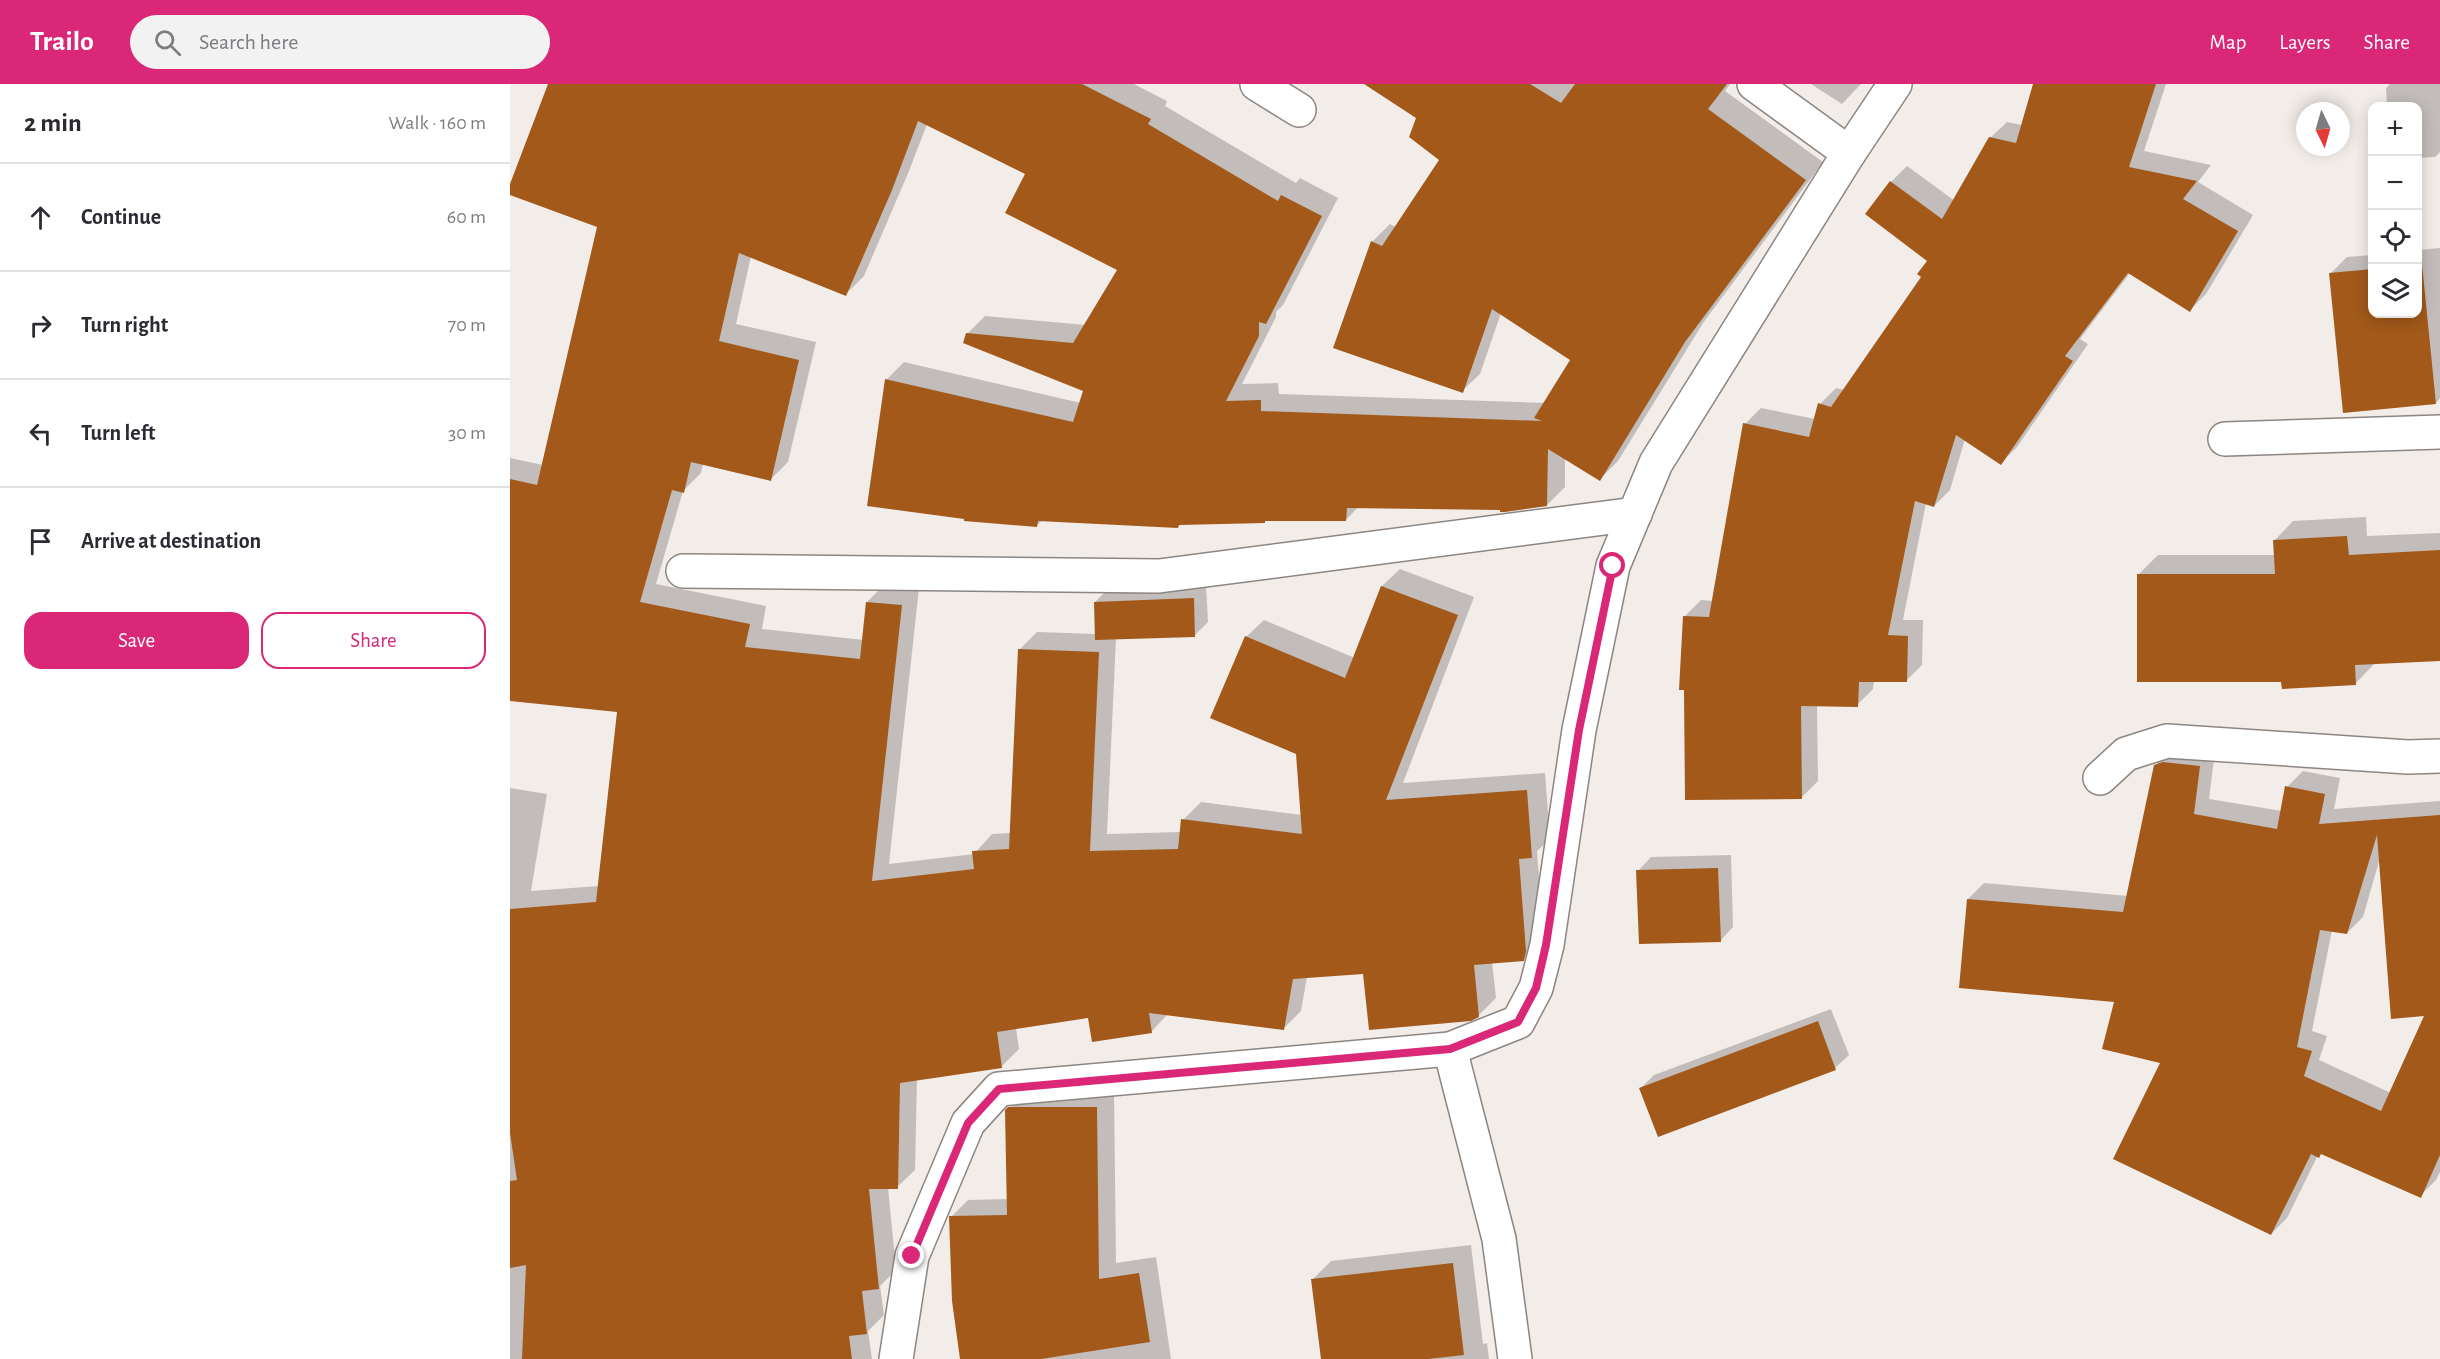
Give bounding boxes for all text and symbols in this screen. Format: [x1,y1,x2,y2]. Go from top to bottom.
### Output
search box [130,15,550,69]
icon: search [151,26,184,59]
text: Trailo [30,28,94,56]
text: Search here [199,31,298,53]
text: Map [2210,32,2246,53]
text: Layers [2279,32,2330,53]
text: Share [2363,32,2410,53]
north arrow [2296,102,2350,156]
map controls [2368,102,2422,318]
button: + [2368,102,2422,156]
text: 2 min [24,110,82,136]
text: Walk · 160 m [389,113,486,133]
button: − [2368,156,2422,210]
icon: ahead [24,201,57,234]
text: Continue [81,206,161,228]
text: 60 m [447,207,486,227]
button: locate [2368,210,2422,264]
button: layers [2368,264,2422,318]
icon: right [24,309,57,342]
text: Turn right [81,314,168,336]
text: 70 m [448,315,486,335]
icon: left [24,417,57,450]
text: Turn left [81,422,155,444]
text: 30 m [448,423,486,443]
icon: arrive [24,525,57,558]
text: Arrive at destination [81,530,261,552]
route start [1599,552,1625,578]
button: Save [24,612,249,669]
button: Share [261,612,486,669]
route end [898,1242,924,1268]

